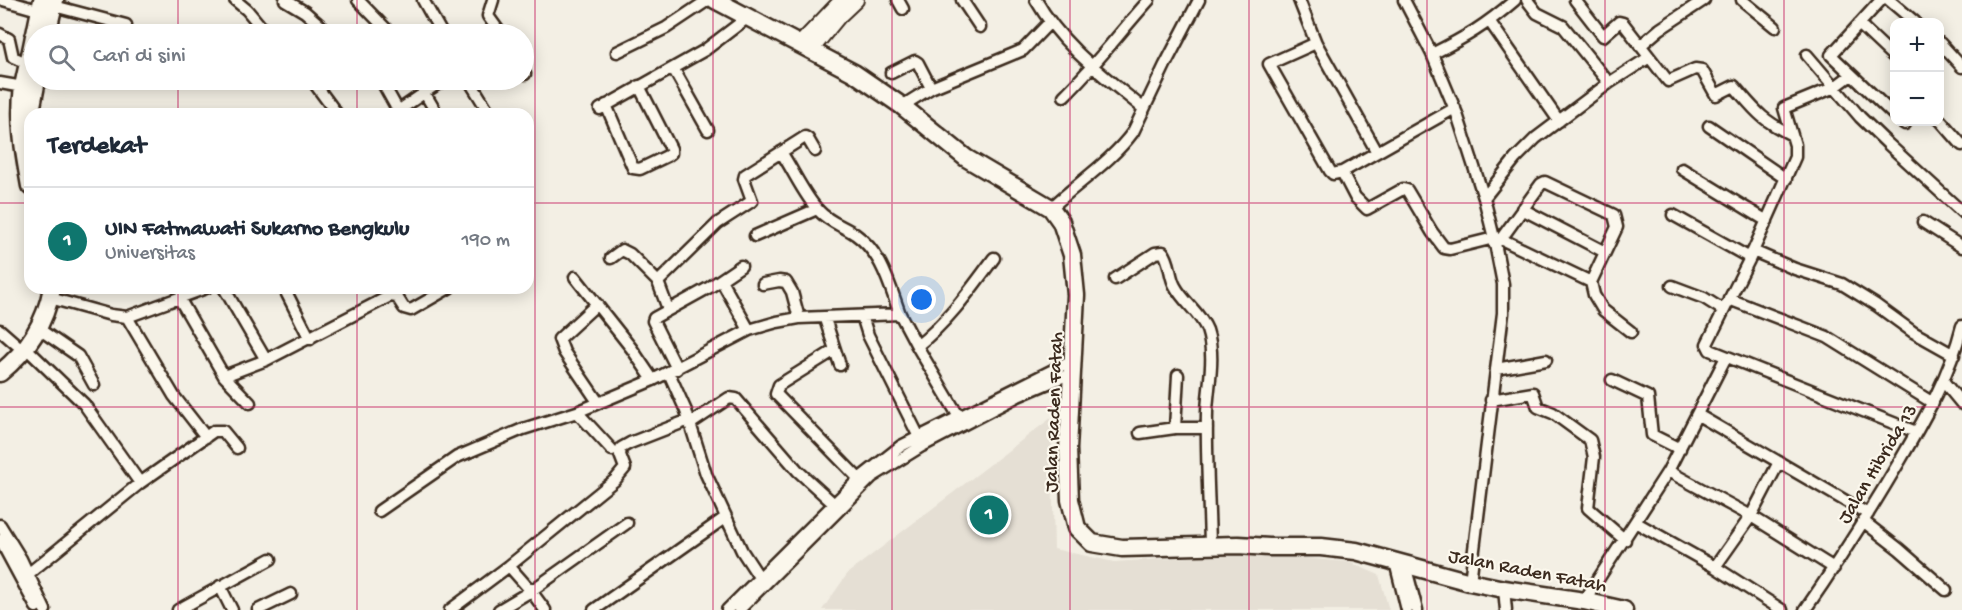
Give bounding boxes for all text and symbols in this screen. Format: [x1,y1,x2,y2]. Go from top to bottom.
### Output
map controls [1890,18,1944,126]
button: + [1890,18,1944,72]
search box [24,24,534,90]
icon: search [45,41,78,74]
text: Cari di sini [93,44,186,70]
button: − [1890,72,1944,126]
text: Terdekat [48,132,146,163]
text: UIN Fatmawati Sukarno Bengkulu [105,217,409,243]
text: 1 [63,230,72,253]
text: 190 m [462,230,510,253]
text: Universitas [105,243,195,266]
your location [907,285,936,314]
street label: Jalan Raden Fatah [1041,331,1070,493]
street label: Jalan Hibrida 13 [1834,401,1924,529]
pin: 1 [970,492,1008,538]
street label: Jalan Raden Fatah [1446,546,1609,599]

